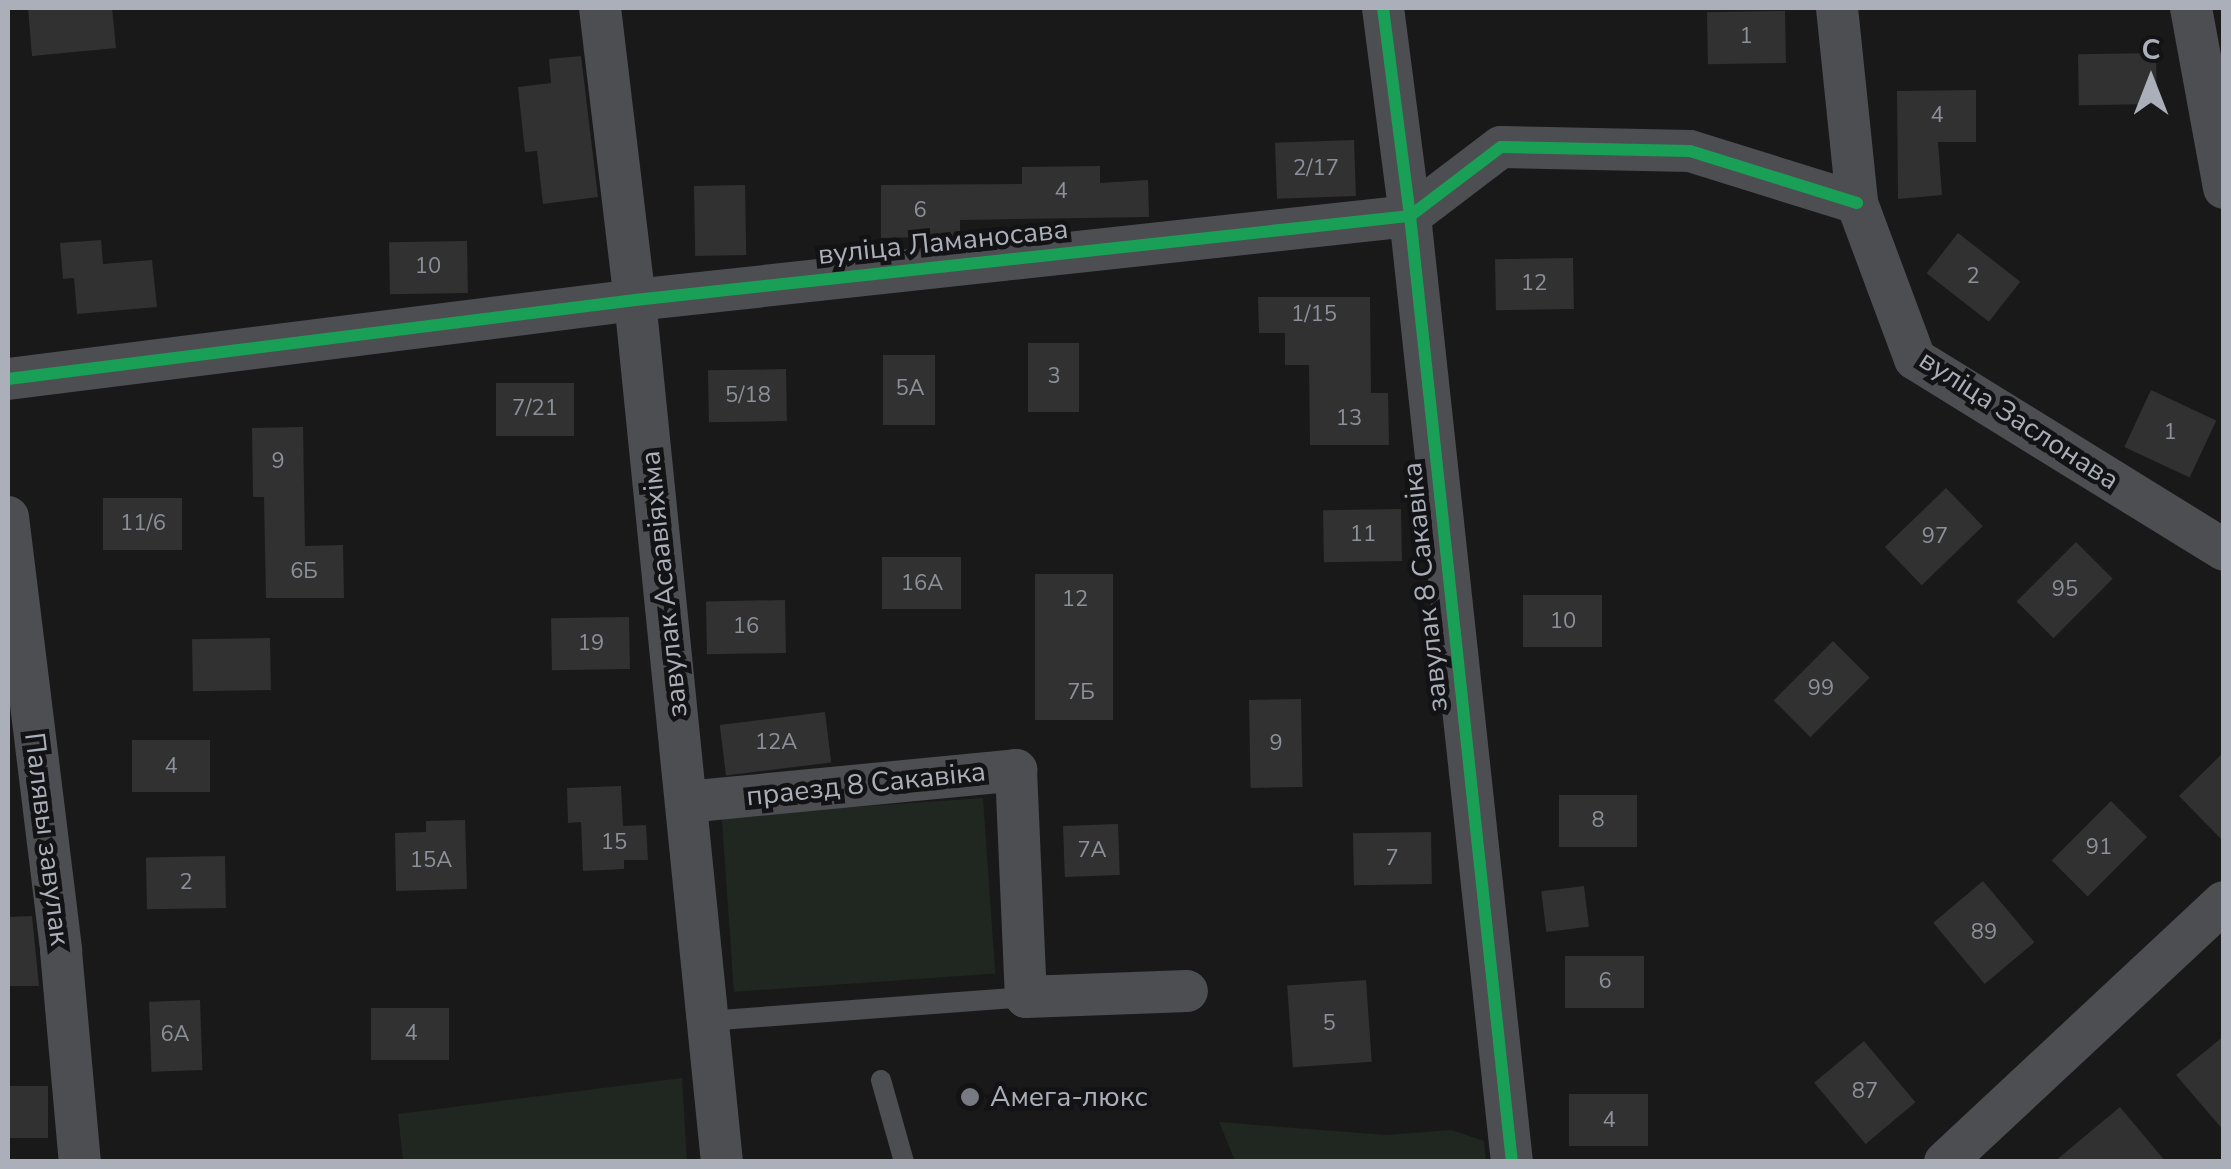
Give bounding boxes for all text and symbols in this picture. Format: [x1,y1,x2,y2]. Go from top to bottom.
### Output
house number: 1 [1739,24,1753,50]
north arrow [2101,30,2201,130]
text: С [2141,31,2161,69]
house number: 4 [1930,103,1944,129]
house number: 2/17 [1293,156,1339,182]
house number: 4 [1054,179,1068,205]
house number: 6 [913,198,927,224]
street label: вуліца Ламаносава [816,212,1070,272]
house number: 10 [415,254,441,280]
house number: 2 [1966,264,1980,290]
house number: 12 [1521,271,1547,297]
house number: 1/15 [1291,302,1337,328]
street label: вуліца Заслонава [1913,343,2125,497]
house number: 3 [1047,364,1061,390]
house number: 5А [895,376,925,402]
house number: 5/18 [725,383,771,409]
house number: 7/21 [512,396,558,422]
house number: 13 [1336,406,1362,432]
house number: 1 [2163,420,2177,446]
house number: 9 [271,449,285,475]
street label: завулак Асаавіяхіма [633,449,695,719]
street label: завулак 8 Сакавіка [1395,461,1455,713]
house number: 11/6 [120,511,166,537]
house number: 11 [1350,522,1376,548]
house number: 97 [1922,524,1948,550]
house number: 6Б [290,559,318,585]
house number: 16А [901,571,943,597]
house number: 95 [2052,577,2078,603]
house number: 12 [1062,587,1088,613]
house number: 10 [1550,609,1576,635]
house number: 16 [733,614,759,640]
house number: 19 [578,631,604,657]
house number: 99 [1808,676,1834,702]
house number: 7Б [1067,680,1095,706]
house number: 12А [755,730,797,756]
street label: Палявы завулак [17,731,77,947]
house number: 9 [1269,731,1283,757]
house number: 4 [164,754,178,780]
street label: праезд 8 Сакавіка [745,755,987,813]
house number: 8 [1591,808,1605,834]
house number: 15 [601,830,627,856]
house number: 91 [2086,835,2112,861]
house number: 7А [1077,838,1107,864]
house number: 7 [1385,846,1399,872]
house number: 15А [410,848,452,874]
house number: 2 [179,870,193,896]
house number: 89 [1971,920,1997,946]
house number: 6 [1598,969,1612,995]
house number: 5 [1322,1011,1336,1037]
house number: 4 [404,1021,418,1047]
house number: 6А [160,1022,190,1048]
house number: 87 [1852,1079,1878,1105]
place label: Амега-люкс [990,1080,1148,1114]
marker: Амега-люкс [959,1086,981,1108]
house number: 4 [1602,1108,1616,1134]

